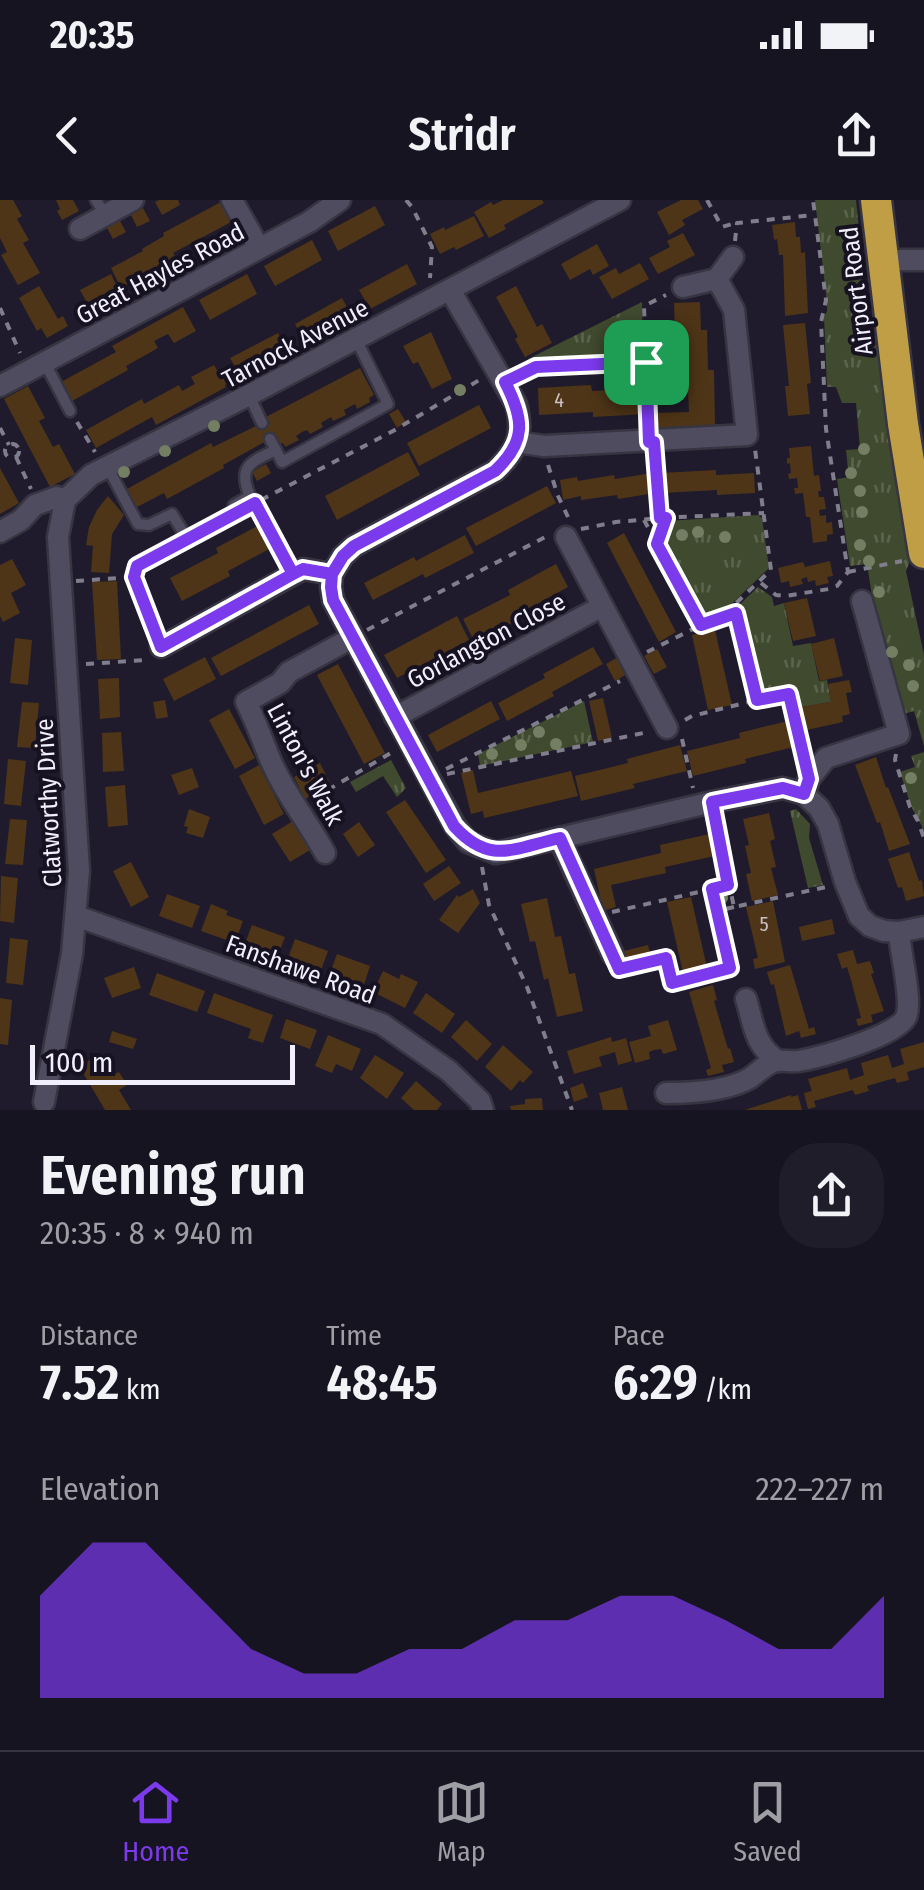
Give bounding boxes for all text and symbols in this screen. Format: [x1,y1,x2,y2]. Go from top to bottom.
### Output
text: 20:35 [50,12,134,58]
icon: back [40,108,95,163]
text: Stridr [408,108,516,162]
icon: share [829,108,884,163]
street label: Great Hayles Road [71,217,250,331]
street label: Airport Road [834,225,880,357]
street label: Tarnock Avenue [217,293,374,395]
pin [604,320,689,405]
icon: arrive [619,335,674,390]
house number: 4 [554,388,564,412]
street label: Gorlangton Close [402,587,571,695]
street label: Linton's Walk [260,698,350,831]
street label: Clatworthy Drive [30,718,68,888]
house number: 5 [759,912,769,936]
street label: Fanshawe Road [222,929,380,1011]
scale bar [30,1040,295,1084]
text: 100 m [45,1046,113,1079]
text: Evening run [40,1143,306,1209]
button: share [779,1143,884,1248]
text: 20:35 · 8 × 940 m [40,1214,254,1252]
text: Distance [40,1319,138,1352]
text: Time [326,1319,382,1352]
text: Pace [613,1319,665,1352]
text: 7.52 [40,1352,119,1412]
text: 48:45 [326,1352,438,1412]
text: 6:29 [613,1352,698,1412]
text: km [119,1373,161,1406]
text: /km [698,1373,752,1406]
text: Elevation [40,1470,160,1508]
text: 222–227 m [755,1470,884,1508]
tab: Home [122,1775,189,1868]
tab: Map [434,1775,489,1868]
tab: Saved [733,1775,802,1868]

